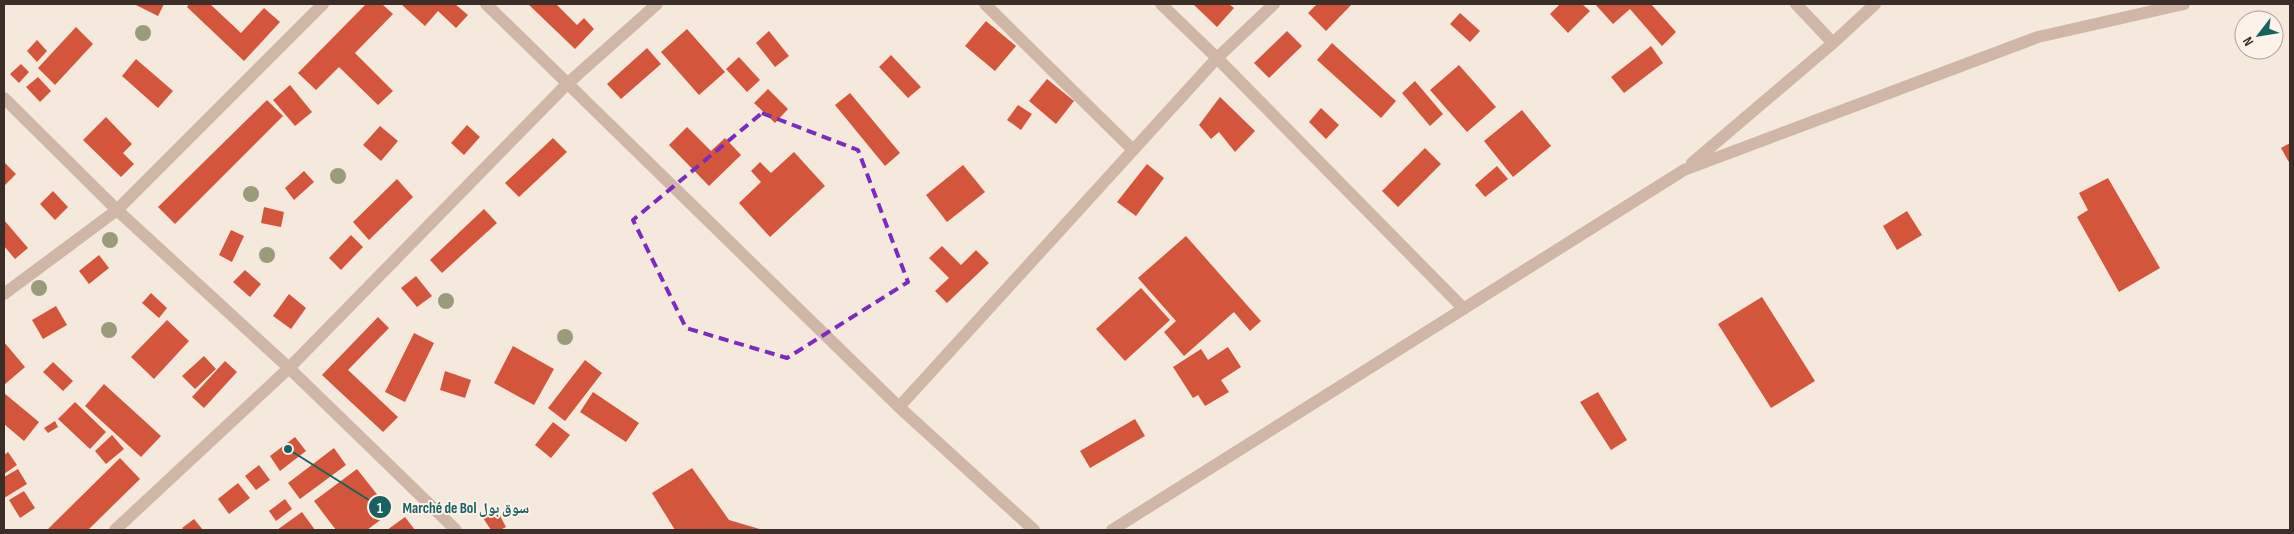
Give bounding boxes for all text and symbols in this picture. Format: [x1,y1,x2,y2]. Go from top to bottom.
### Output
north arrow [2234,10,2284,60]
text: N [2239,34,2257,49]
callout: Marché de Bol سوق بول [368,492,539,522]
text: 1 [377,499,383,518]
text: Marché de Bol سوق بول [403,499,529,518]

